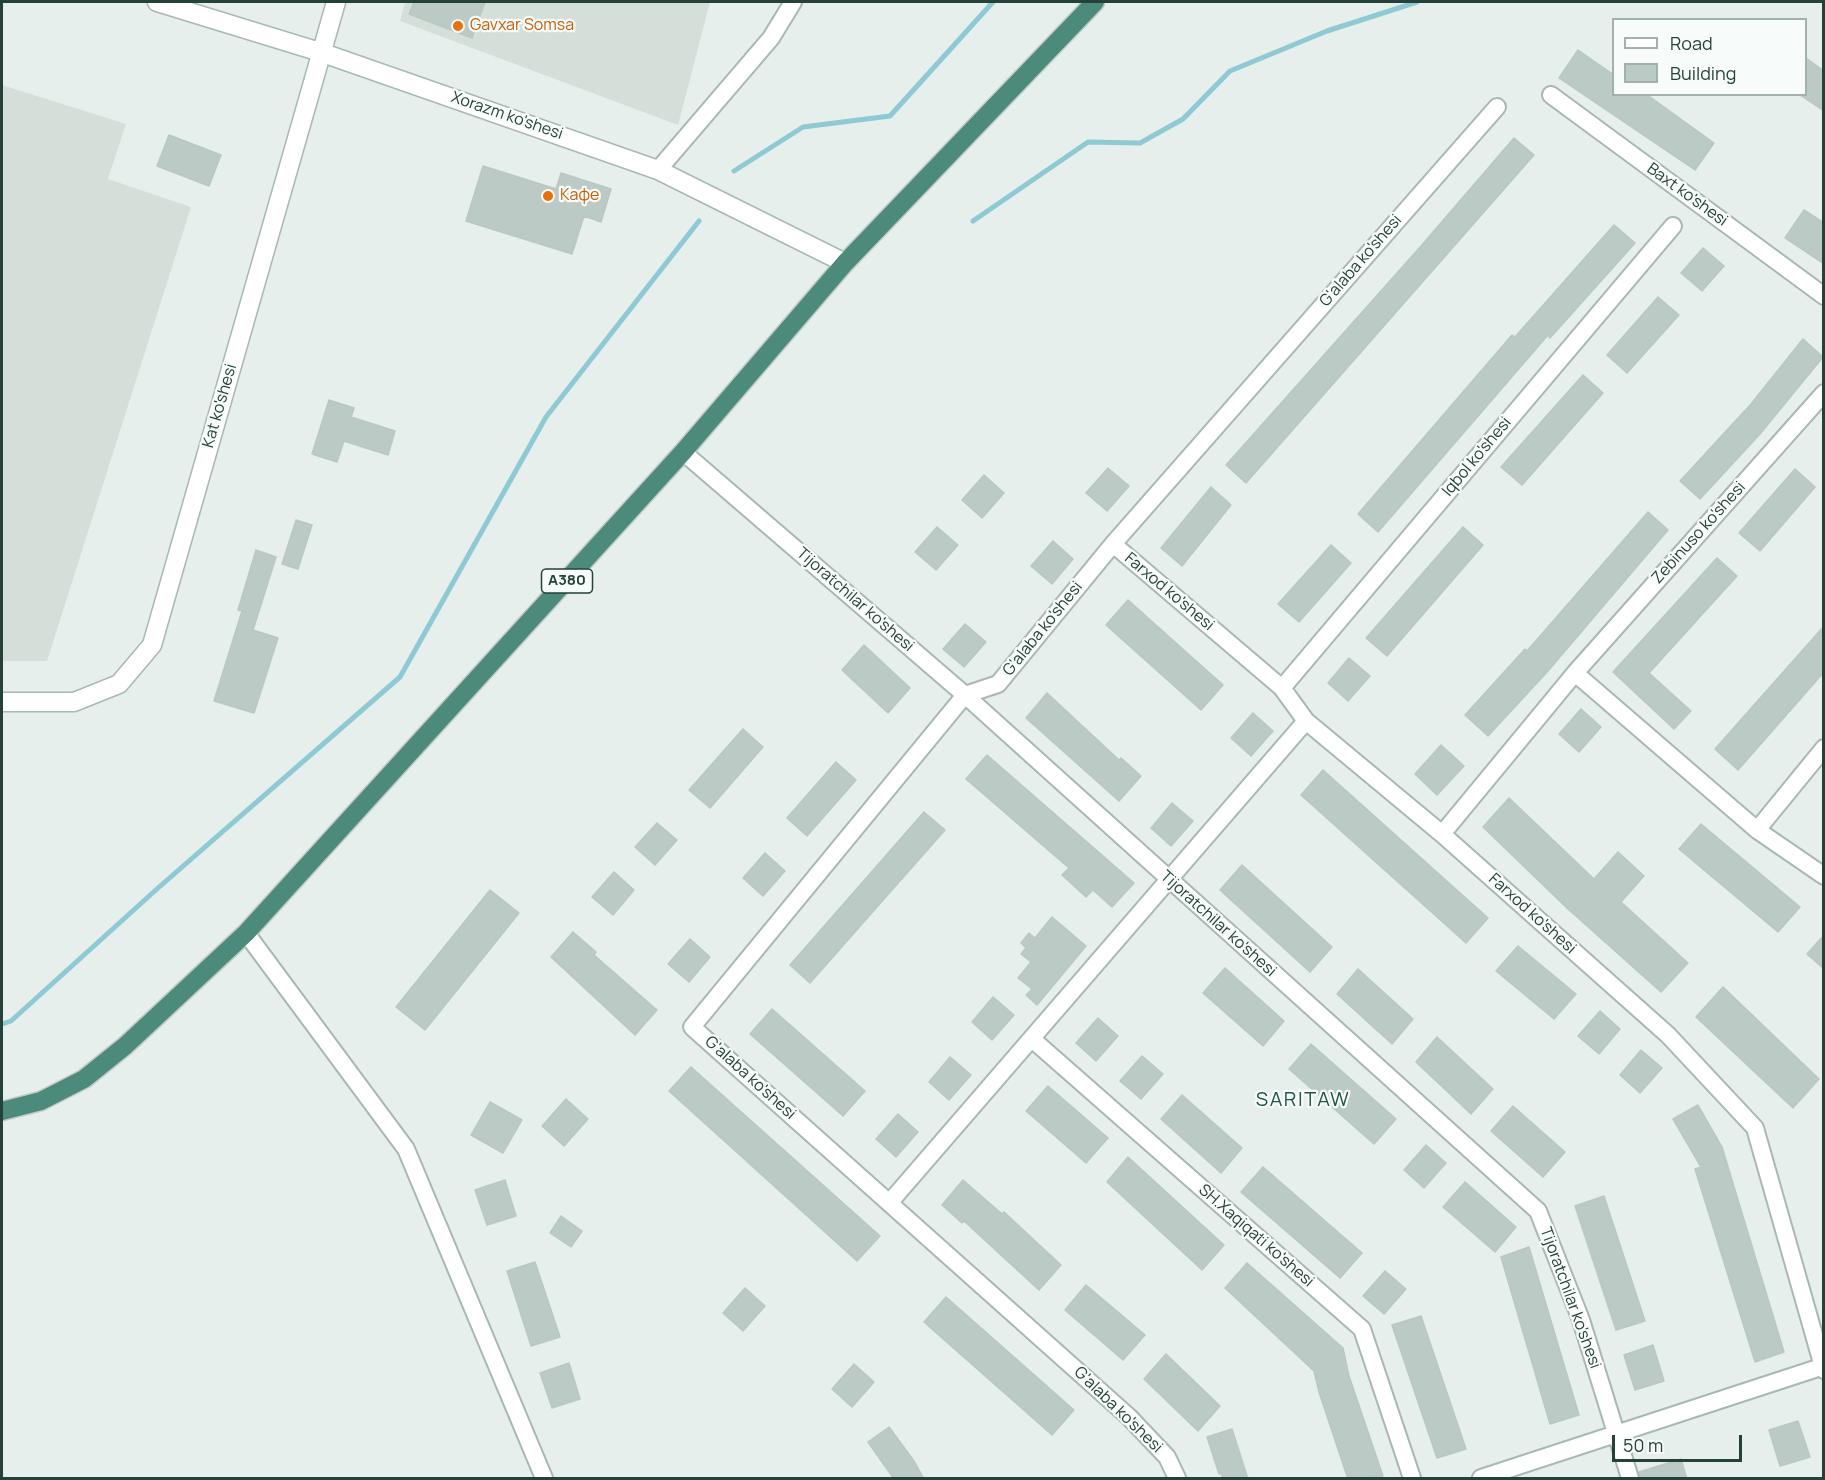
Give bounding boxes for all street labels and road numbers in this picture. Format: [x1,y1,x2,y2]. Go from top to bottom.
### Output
street label: Xorazm ko'shesi [449,88,565,144]
street label: Baxt ko'shesi [1643,159,1731,231]
street label: G'alaba ko'shesi [1316,211,1406,311]
street label: Kat ko'shesi [199,362,241,450]
street label: Iqbol ko'shesi [1438,414,1516,500]
street label: Zebinuso ko'shesi [1648,478,1750,588]
street label: Tijoratchilar ko'shesi [792,544,918,656]
street label: Farxod ko'shesi [1120,549,1218,635]
road number: A380 [542,569,592,593]
street label: G'alaba ko'shesi [999,578,1087,680]
street label: Tijoratchilar ko'shesi [1156,867,1280,981]
street label: Farxod ko'shesi [1484,870,1580,958]
street label: G'alaba ko'shesi [701,1032,799,1124]
street label: SH.Xaqiqati ko'shesi [1194,1181,1318,1291]
street label: Tijoratchilar ko'shesi [1535,1225,1605,1371]
street label: G'alaba ko'shesi [1070,1363,1166,1457]

